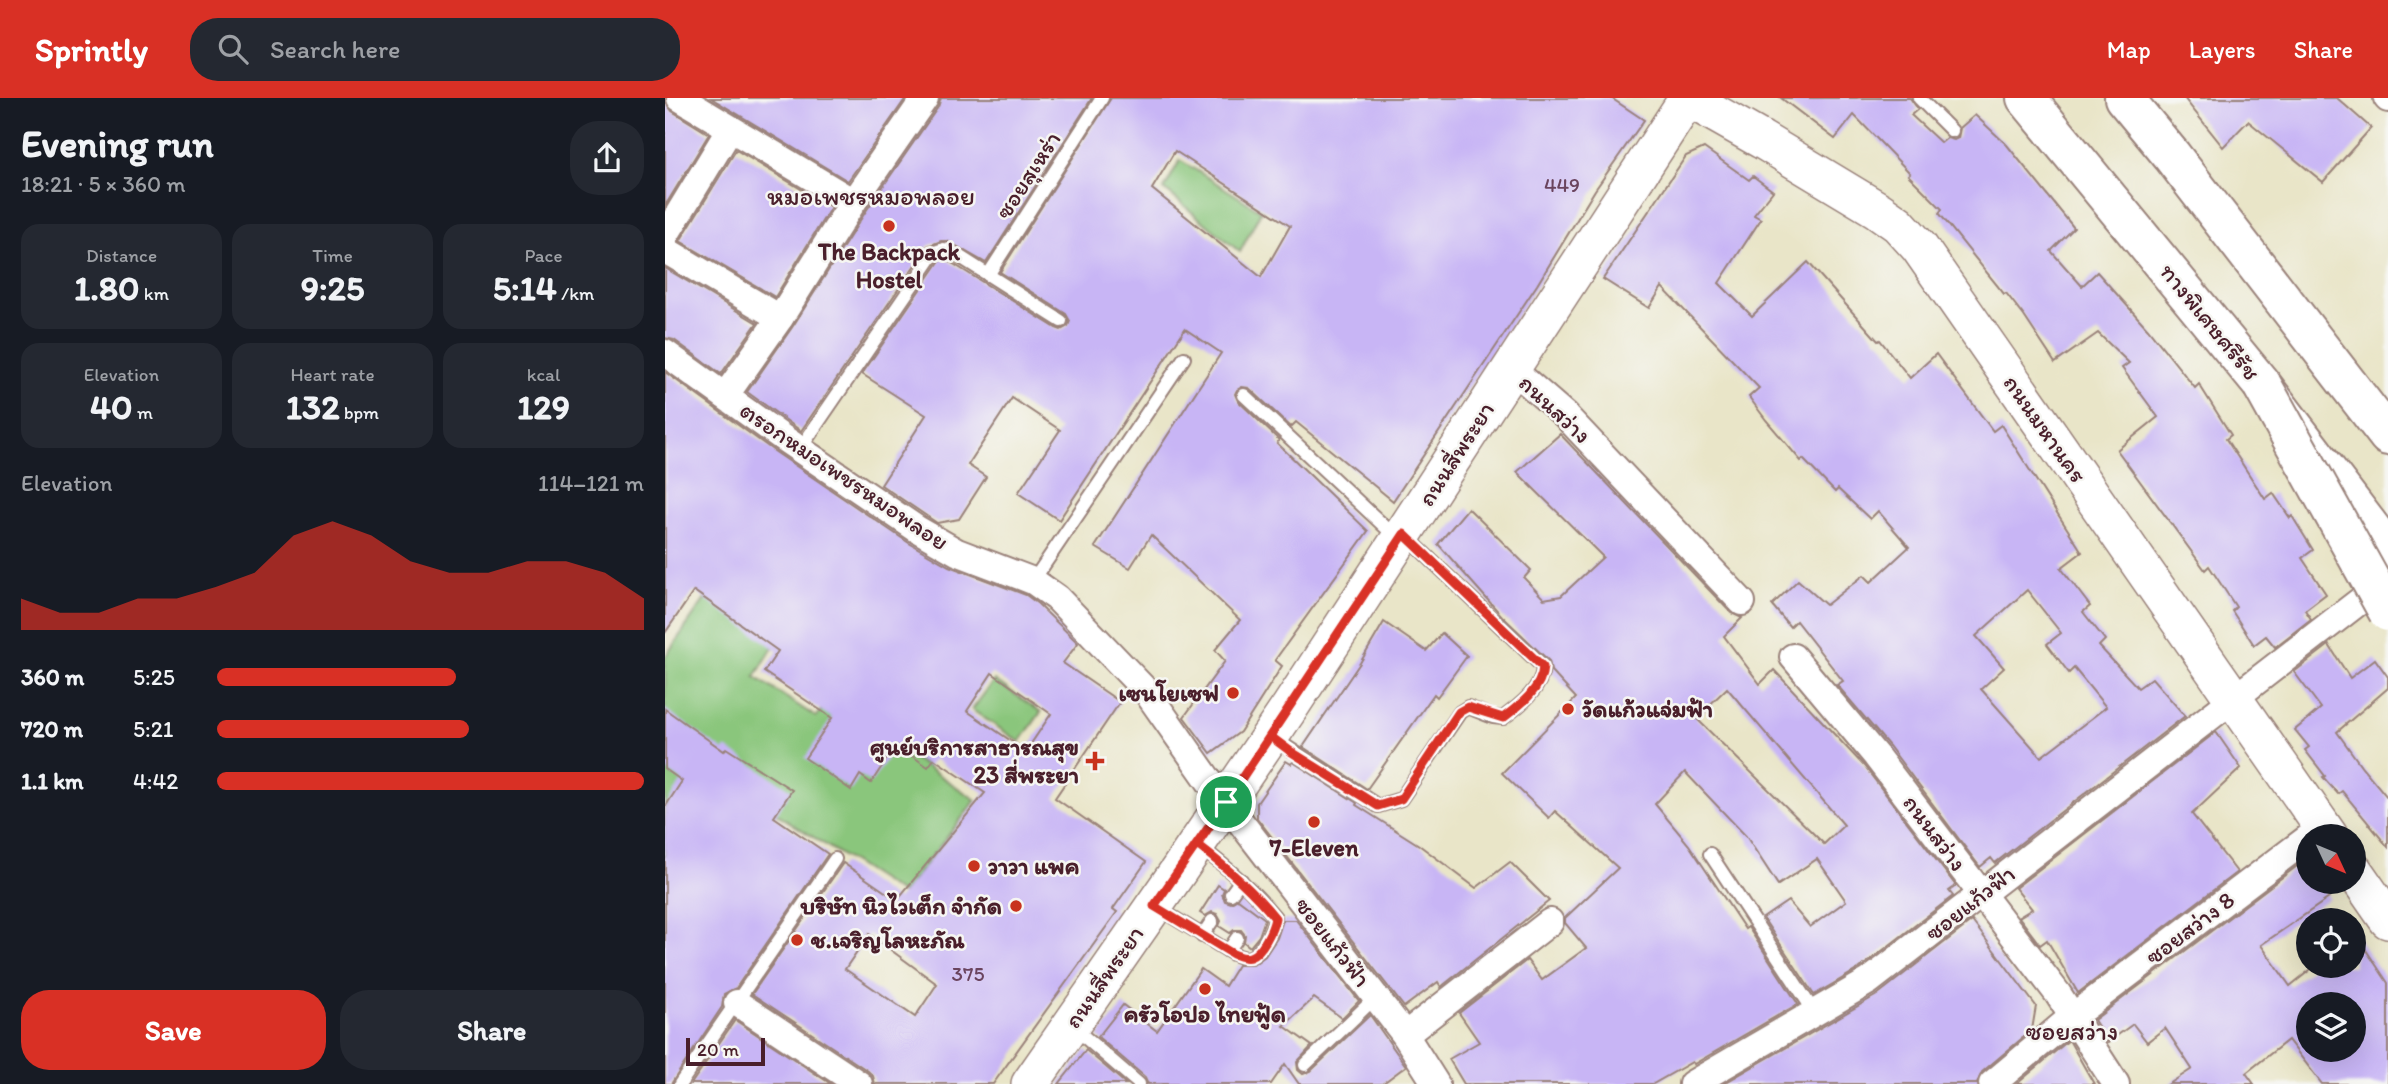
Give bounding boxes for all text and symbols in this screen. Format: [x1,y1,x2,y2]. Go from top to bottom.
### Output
search box [190,18,680,81]
text: Sprintly [35,30,148,69]
icon: search [214,30,252,68]
text: Search here [270,33,400,65]
text: Map [2107,35,2151,64]
text: Layers [2189,35,2256,64]
text: Share [2294,35,2353,64]
text: Evening run [21,121,214,167]
button: share [570,121,644,195]
street label: ซอยสุเหร่า [989,125,1068,225]
text: 18:21 · 5 × 360 m [21,170,186,198]
house number: 449 [1544,172,1580,197]
district label: หมอเพชรหมอพลอย [767,180,975,212]
marker: The Backpack Hostel [881,218,897,234]
place label: The Backpack Hostel [817,237,961,294]
text: Distance [86,244,157,267]
text: Time [312,244,353,267]
text: Pace [524,244,563,267]
street label: ทางพิเศษศรีรัช [2154,257,2266,386]
text: 1.80 [74,267,140,309]
text: 9:25 [301,267,364,309]
text: 5:14 [493,267,557,309]
text: km [140,282,169,305]
text: /km [557,282,594,305]
text: Elevation [84,363,159,386]
text: Heart rate [290,363,375,386]
text: kcal [527,363,560,386]
street label: ถนนสว่าง [1513,368,1598,449]
street label: ถนนมหานคร [1998,369,2093,488]
text: 40 [90,386,133,428]
text: 132 [286,386,340,428]
text: 129 [517,386,570,428]
street label: ตรอกหมอเพชรหมอพลอย [735,395,954,556]
street label: ถนนสี่พระยา [1410,395,1500,511]
text: m [133,401,153,424]
text: bpm [340,401,379,424]
text: Elevation [21,469,112,497]
text: 114–121 m [538,469,644,497]
text: 360 m [21,663,84,691]
text: 5:25 [133,663,175,691]
place label: เซนโยเซฟ [1118,678,1219,707]
marker: เซนโยเซฟ [1225,685,1241,701]
place label: วัดแก้วแจ่มฟ้า [1582,694,1713,723]
marker: วัดแก้วแจ่มฟ้า [1560,701,1576,717]
text: 720 m [21,715,83,743]
text: 5:21 [133,715,173,743]
place label: ศูนย์บริการสาธารณสุข 23 สี่พระยา [870,732,1079,789]
marker: ศูนย์บริการสาธารณสุข 23 สี่พระยา [1085,751,1105,771]
text: 1.1 km [21,767,84,795]
text: 4:42 [133,767,178,795]
pin [1196,772,1256,832]
icon: arrive [1207,783,1245,821]
street label: ถนนสว่าง [1897,789,1974,877]
marker: 7-Eleven [1306,814,1322,830]
north arrow [2296,824,2366,894]
map controls [2296,824,2366,1062]
place label: 7-Eleven [1268,833,1359,862]
place label: วาวา แพค [988,851,1080,880]
marker: วาวา แพค [966,858,982,874]
street label: ซอยแก้วฟ้า [1919,859,2020,947]
street label: ซอยสว่าง 8 [2139,885,2240,970]
place label: บริษัท นิวไวเต็ก จำกัด [800,891,1002,920]
street label: ซอยแก้วฟ้า [1289,891,1377,992]
marker: บริษัท นิวไวเต็ก จำกัด [1008,898,1024,914]
button: locate [2296,908,2366,978]
street label: ถนนสี่พระยา [1057,919,1149,1034]
place label: ช.เจริญโลหะภัณ [810,925,966,954]
marker: ช.เจริญโลหะภัณ [789,932,805,948]
house number: 375 [952,961,984,986]
marker: ครัวโอปอ ไทยฟู้ด [1197,981,1213,997]
button: Save [21,990,326,1070]
button: Share [340,990,644,1070]
button: layers [2296,992,2366,1062]
place label: ครัวโอปอ ไทยฟู้ด [1124,999,1286,1030]
district label: ซอยสว่าง [2026,1015,2118,1047]
scale bar [686,1035,765,1067]
text: 20 m [697,1038,739,1061]

